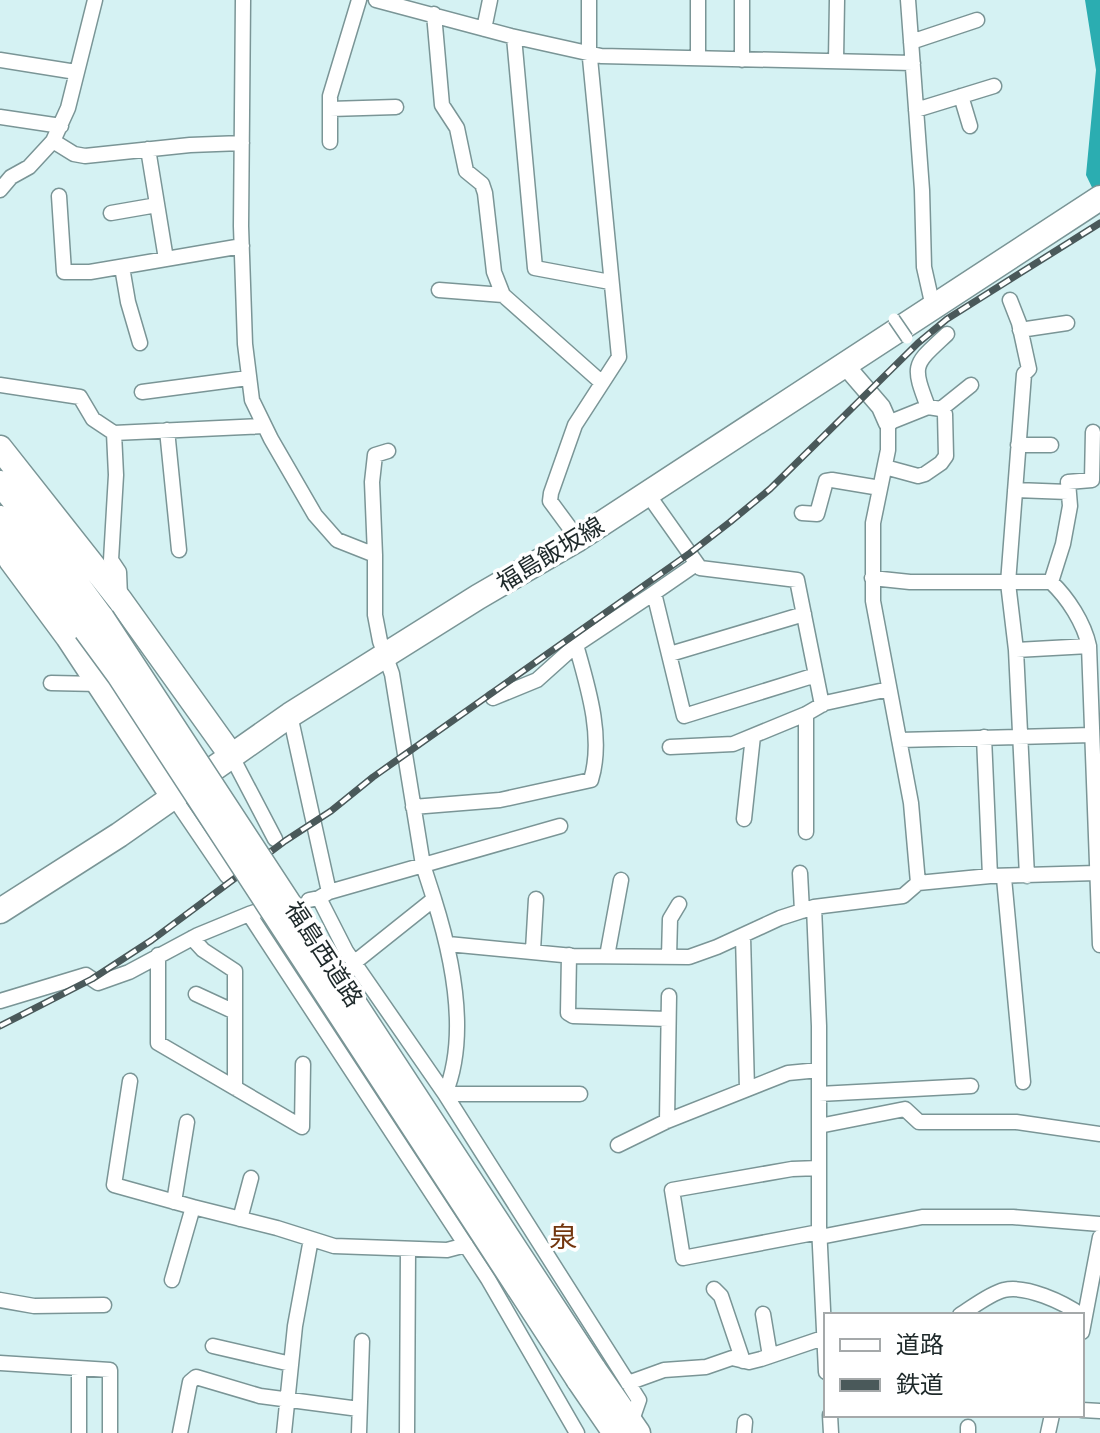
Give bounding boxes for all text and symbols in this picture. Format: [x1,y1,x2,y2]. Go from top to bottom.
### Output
street label: 福島飯坂線 [491,510,609,598]
street label: 福島西道路 [278,895,370,1013]
district label: 泉 [549,1218,577,1255]
legend [824,1313,1084,1417]
text: 道路 [896,1329,944,1360]
text: 鉄道 [896,1369,944,1400]

